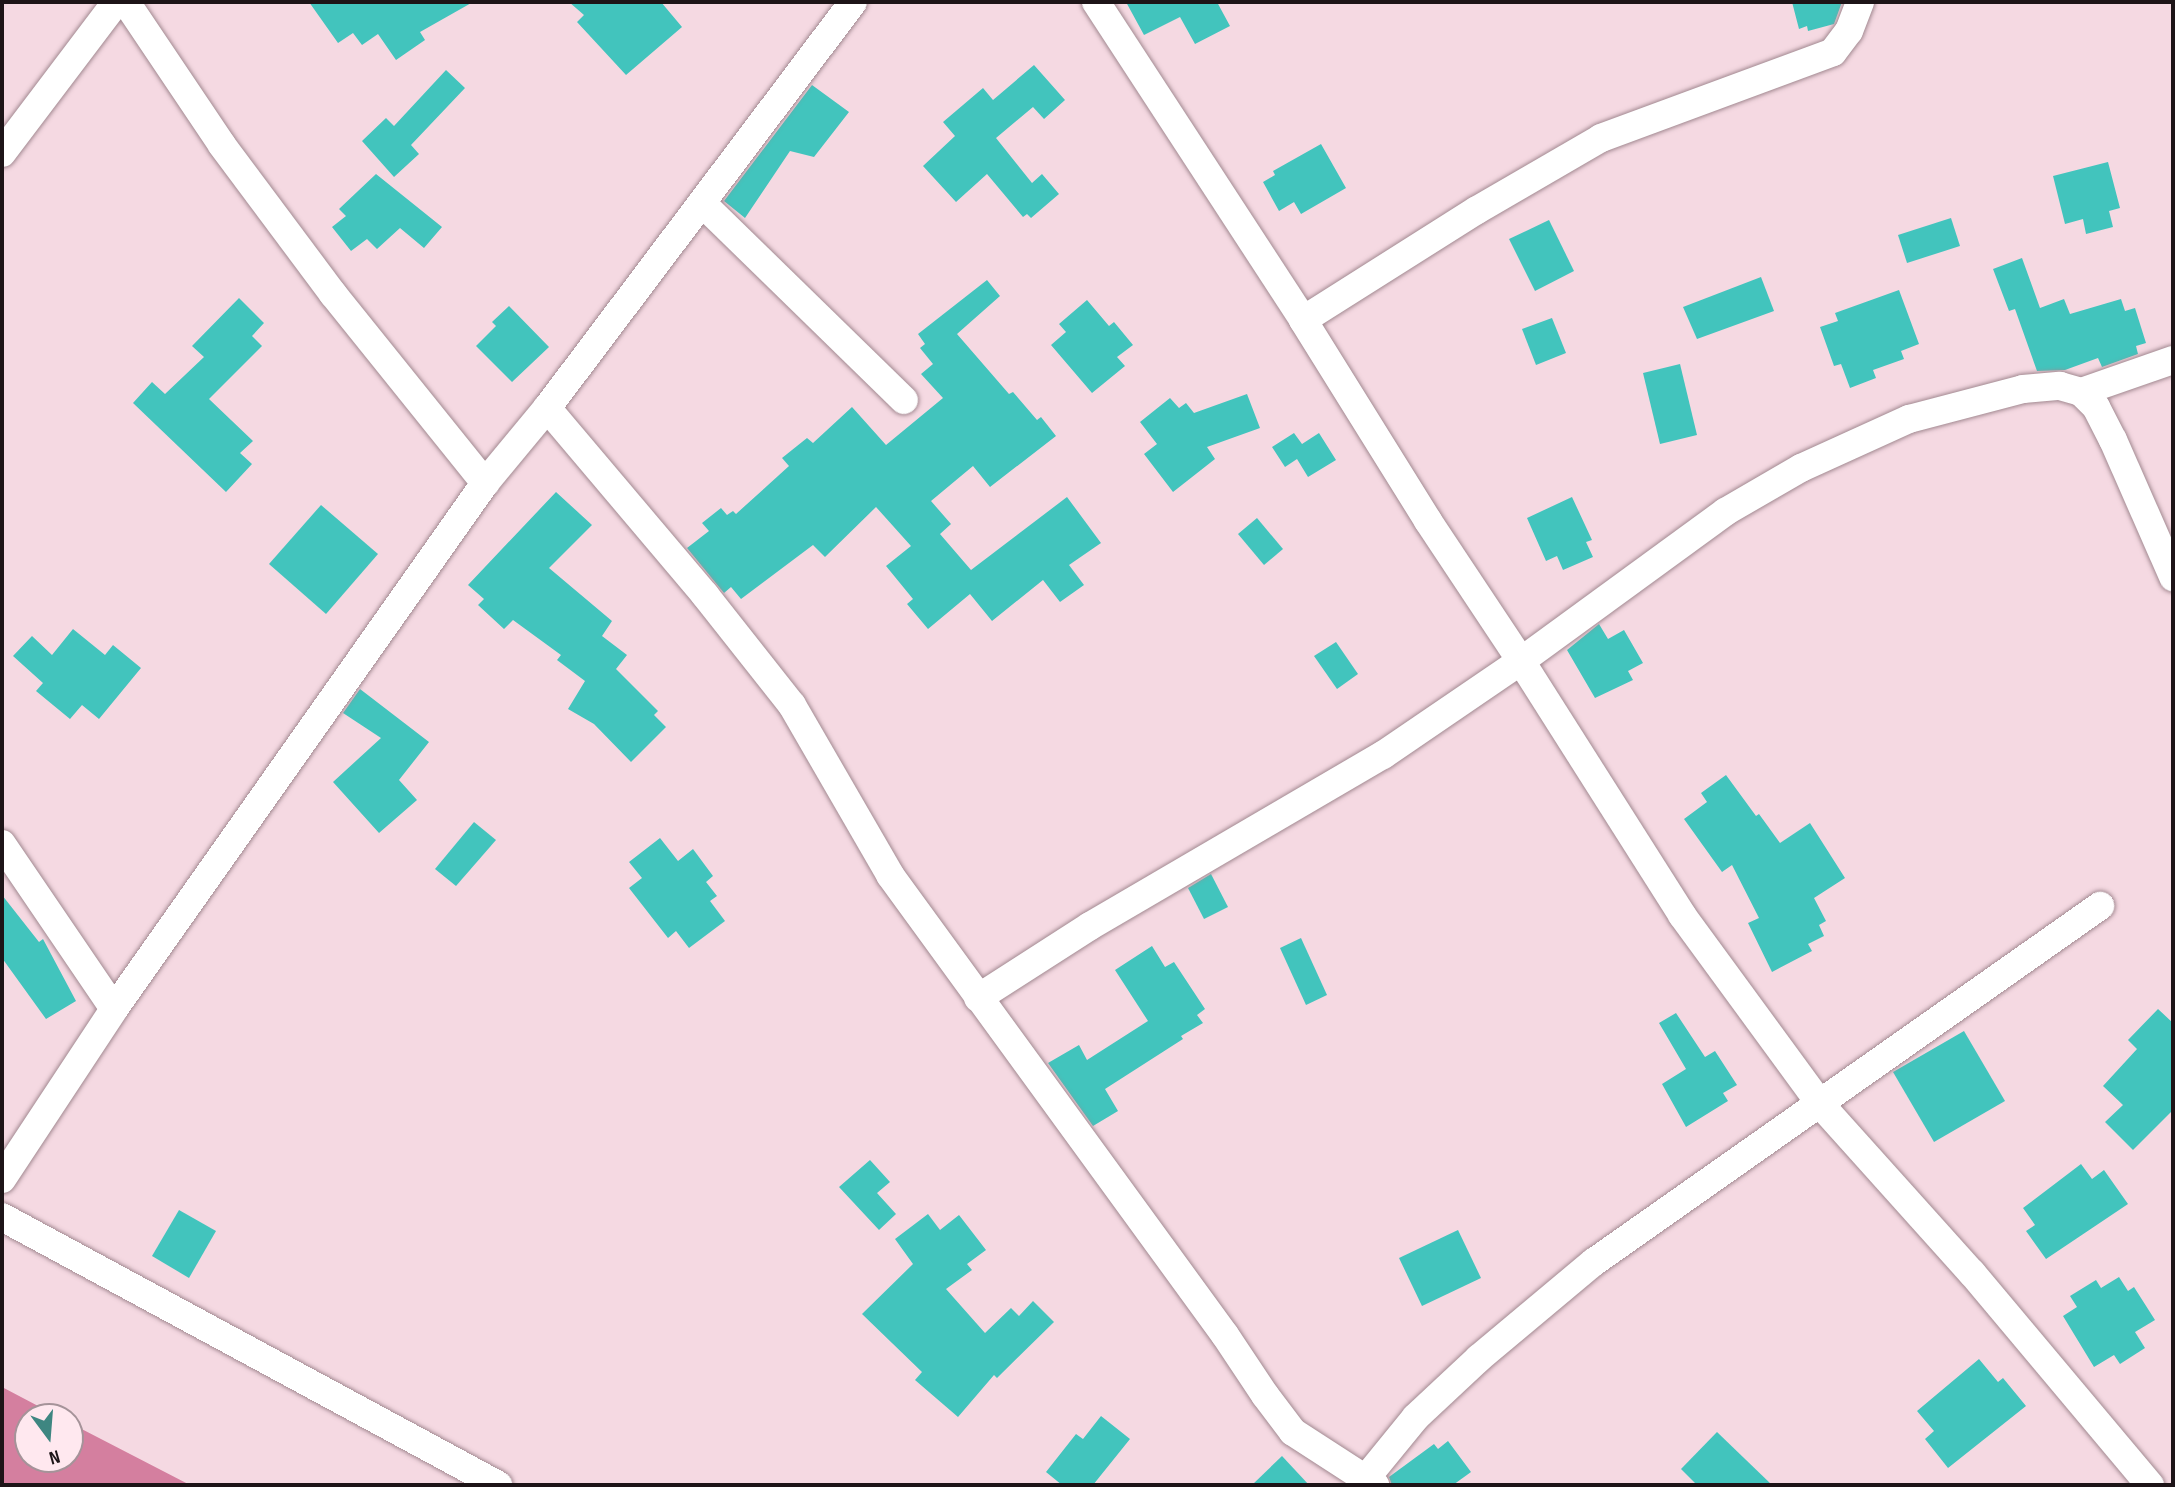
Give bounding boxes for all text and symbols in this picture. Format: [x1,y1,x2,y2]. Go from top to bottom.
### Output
north arrow [14,1403,84,1473]
text: N [46,1444,62,1469]

